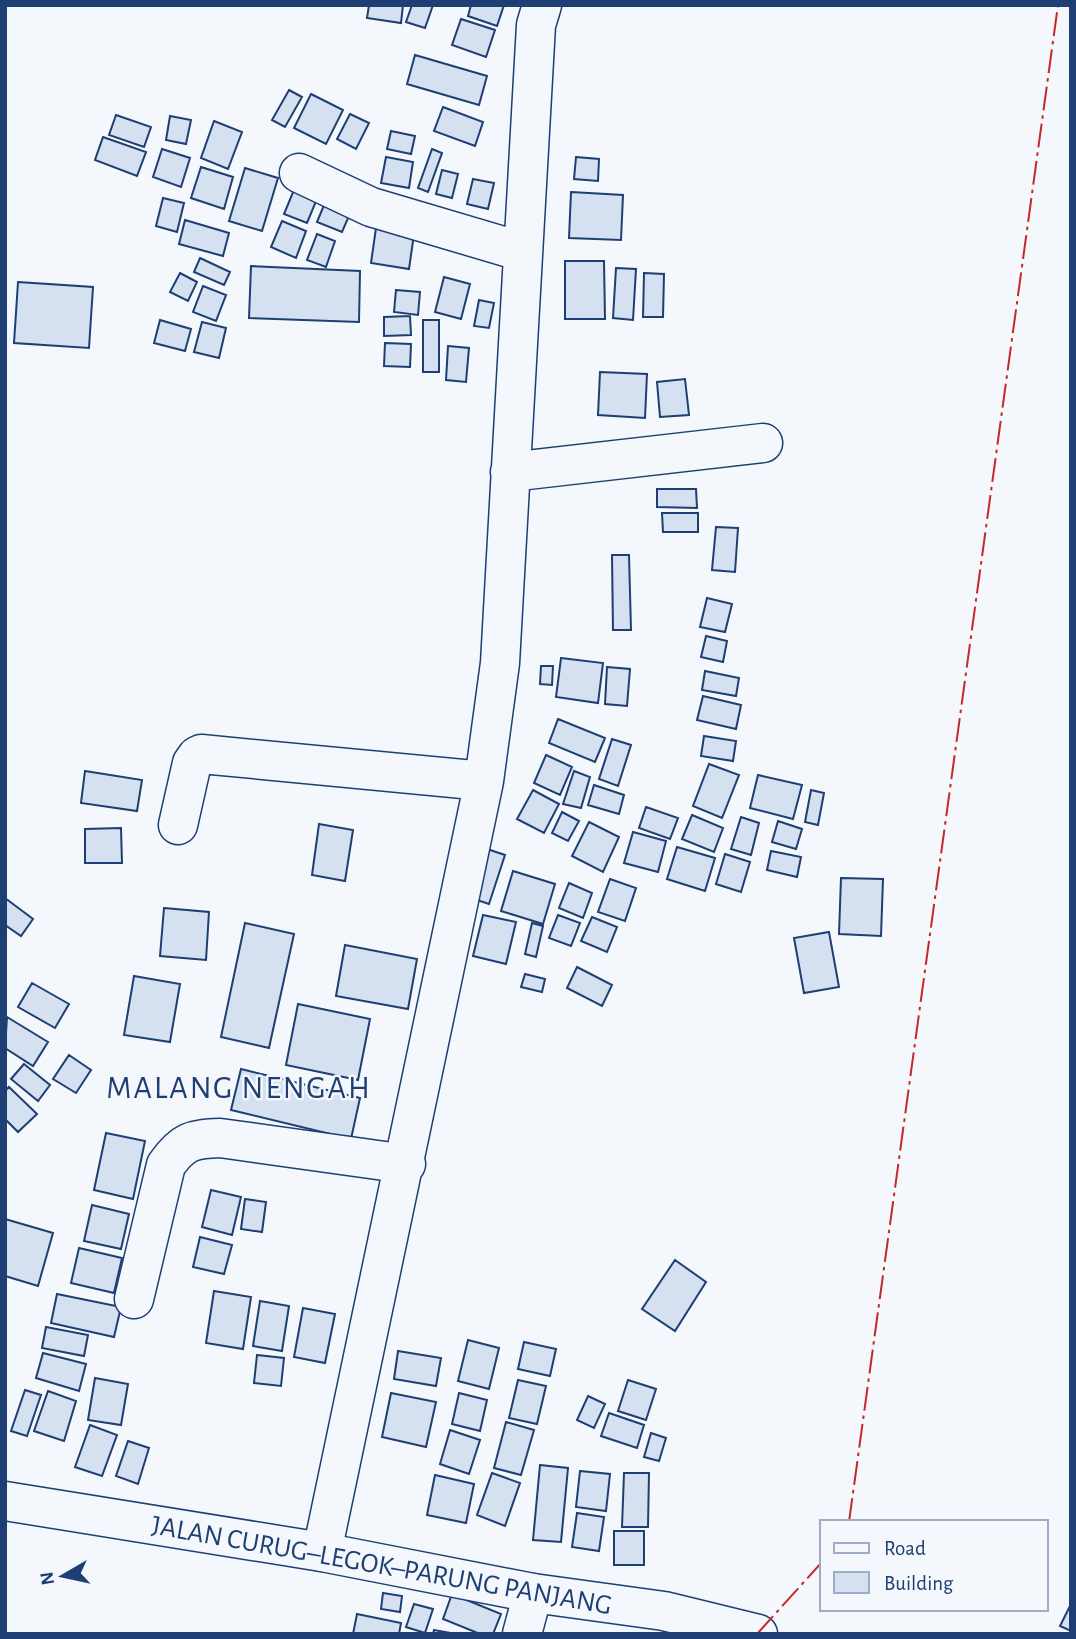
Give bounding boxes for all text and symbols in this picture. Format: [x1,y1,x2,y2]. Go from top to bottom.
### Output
district label: MALANG NENGAH [106,1072,372,1104]
street label: JALAN CURUG–LEGOK–PARUNG PANJANG [150,1512,614,1620]
legend [820,1520,1048,1611]
text: Road [884,1538,926,1559]
north arrow [28,1541,98,1611]
text: N [37,1570,58,1586]
text: Building [884,1573,954,1594]

